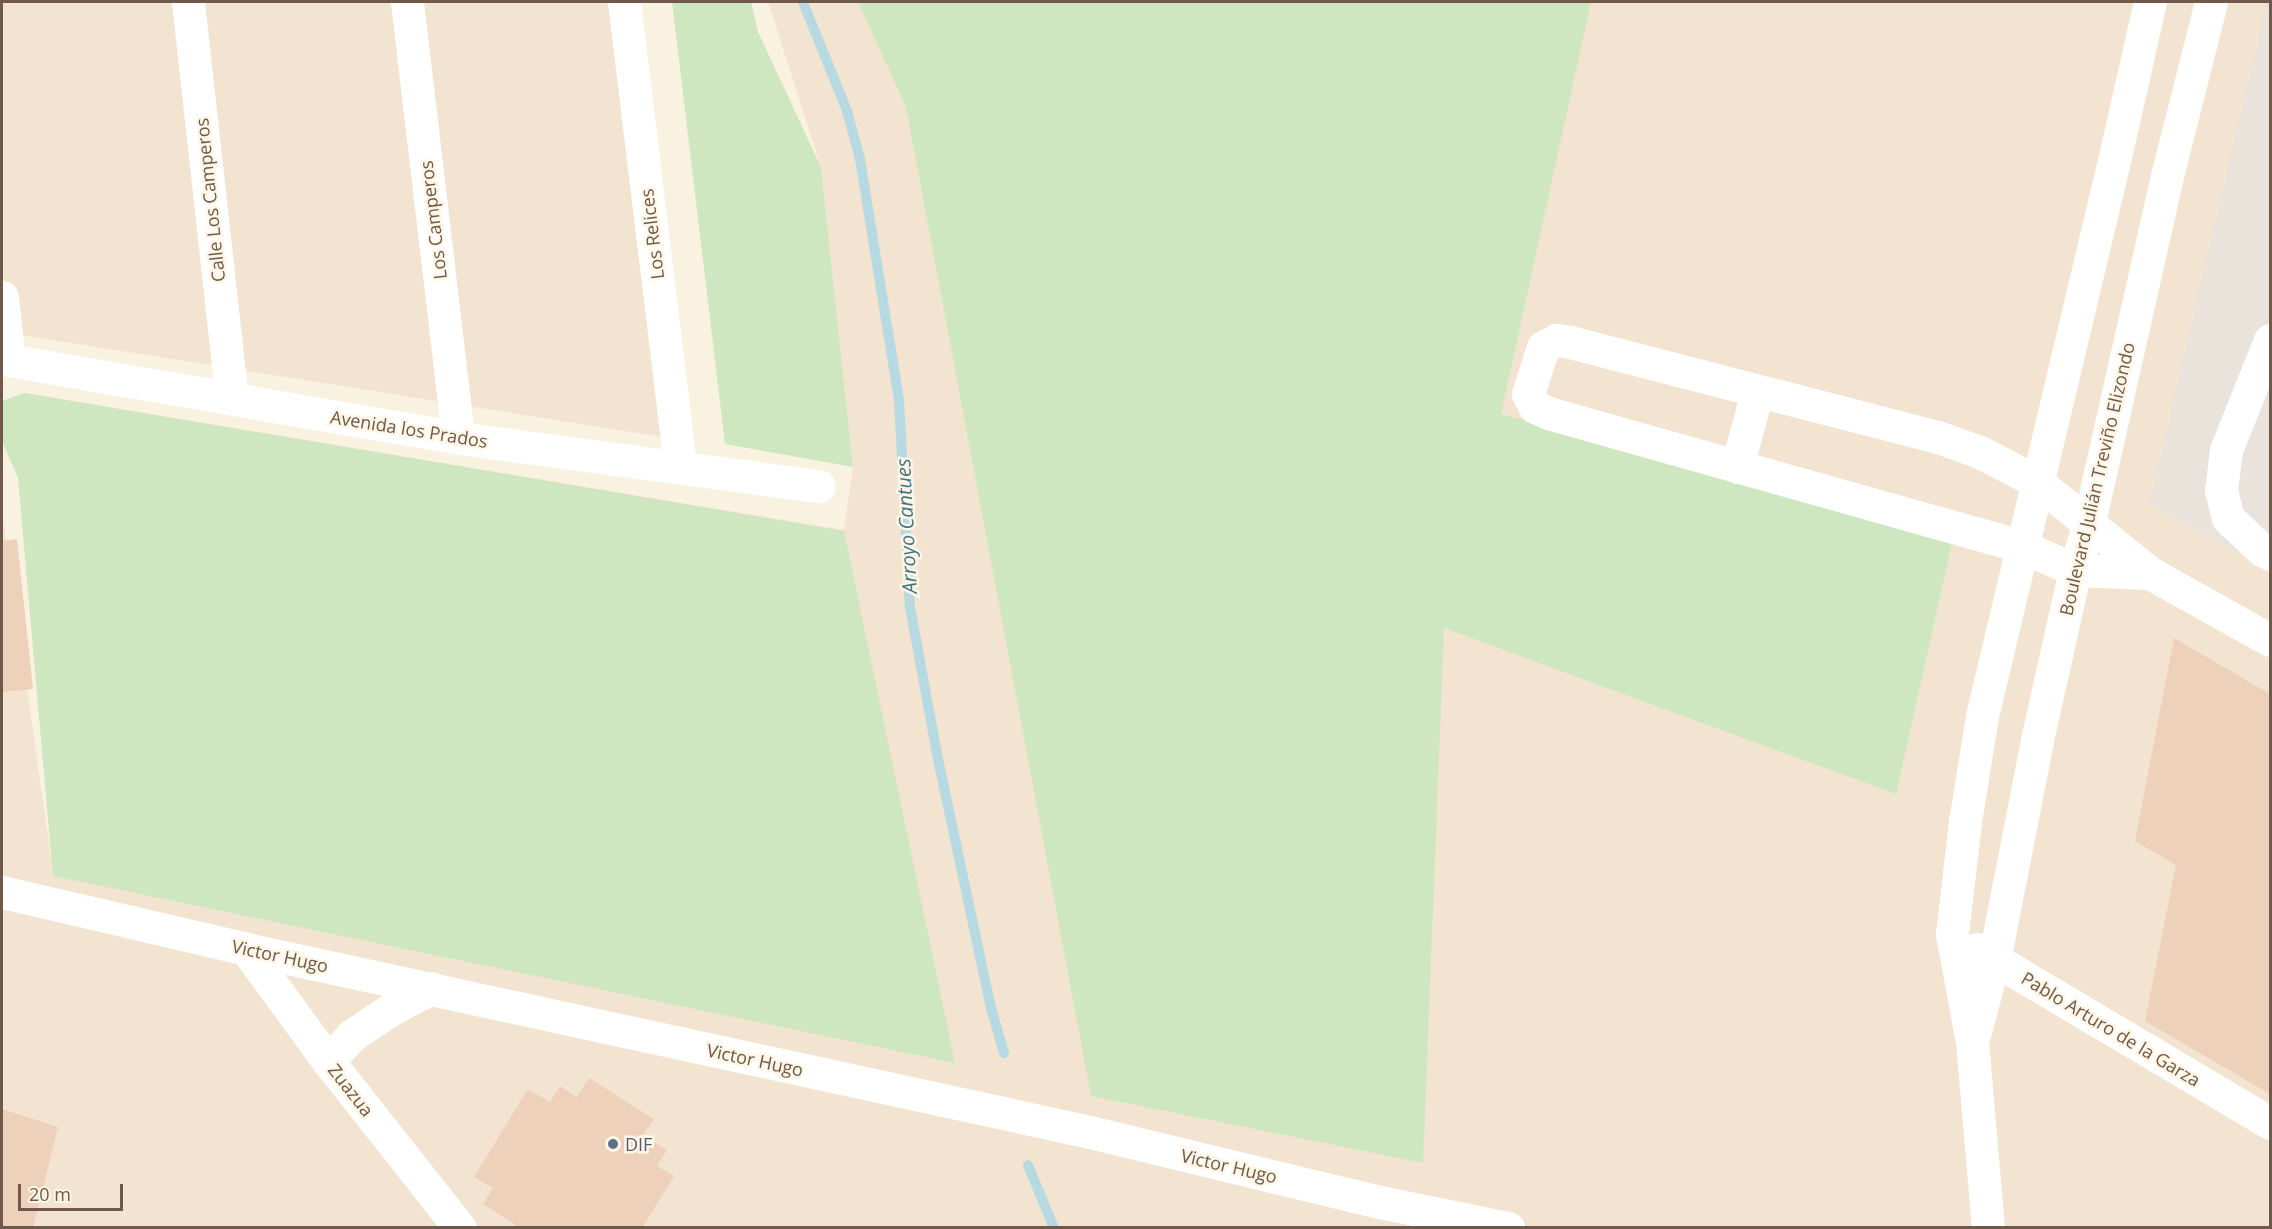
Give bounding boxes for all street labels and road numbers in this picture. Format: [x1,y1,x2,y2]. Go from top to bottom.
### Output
street label: Calle Los Camperos [191,117,229,283]
street label: Los Camperos [415,159,451,281]
street label: Los Relices [636,187,668,281]
street label: Boulevard Julián Treviño Elizondo [2055,340,2139,618]
street label: Avenida los Prados [329,406,489,452]
street label: Victor Hugo [230,935,330,977]
street label: Pablo Arturo de la Garza [2018,967,2204,1091]
street label: Victor Hugo [705,1039,805,1081]
street label: Zuazua [324,1059,378,1121]
street label: Victor Hugo [1179,1144,1279,1188]

